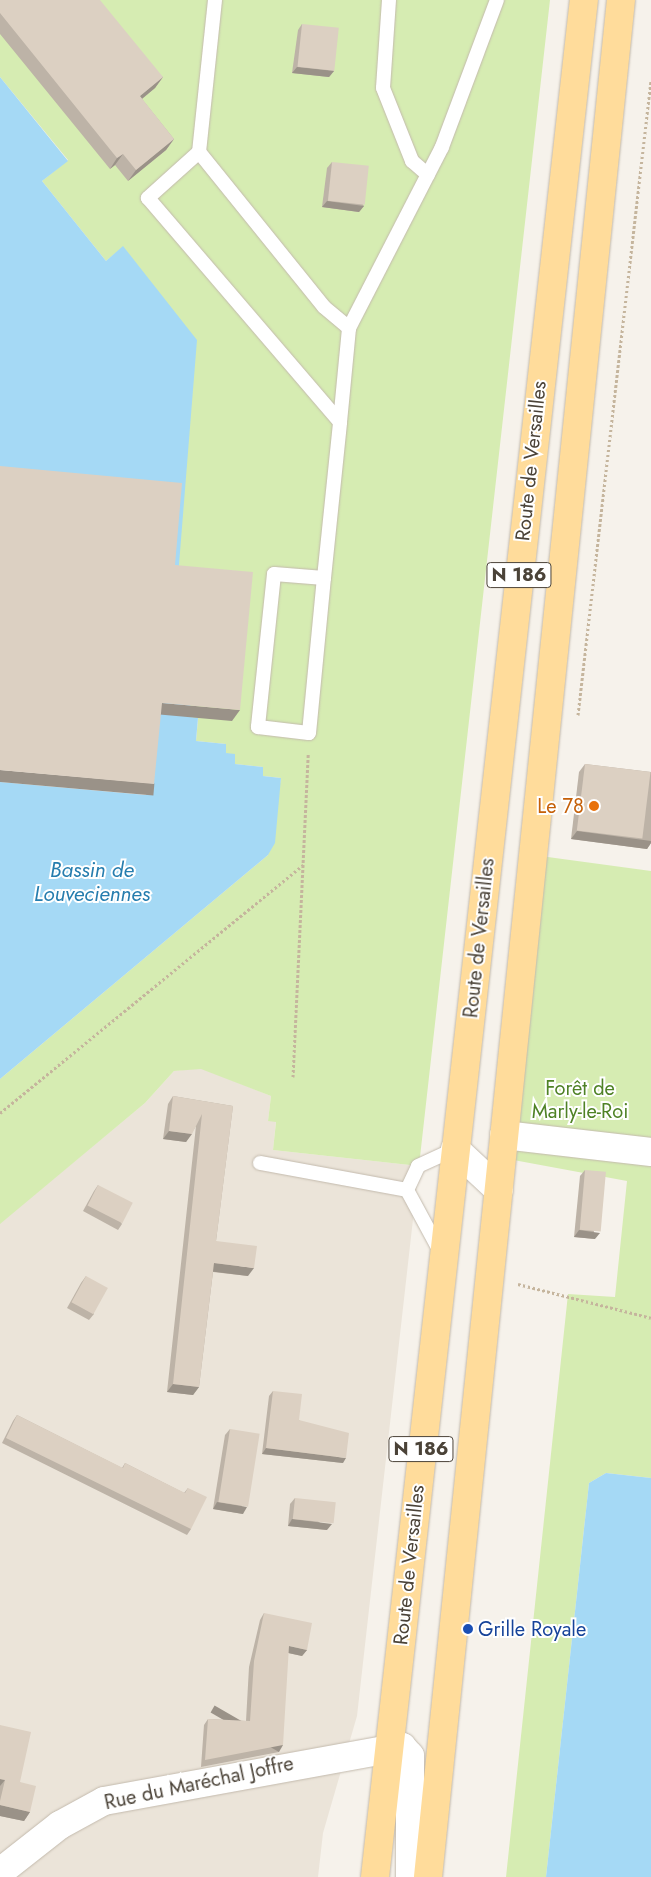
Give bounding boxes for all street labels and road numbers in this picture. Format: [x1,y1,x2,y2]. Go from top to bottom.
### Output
street label: Route de Versailles [511,380,551,542]
road number: N 186 [485,558,553,592]
street label: Route de Versailles [459,857,499,1019]
road number: N 186 [387,1432,455,1466]
street label: Route de Versailles [389,1484,429,1646]
street label: Rue du Maréchal Joffre [102,1751,296,1815]

